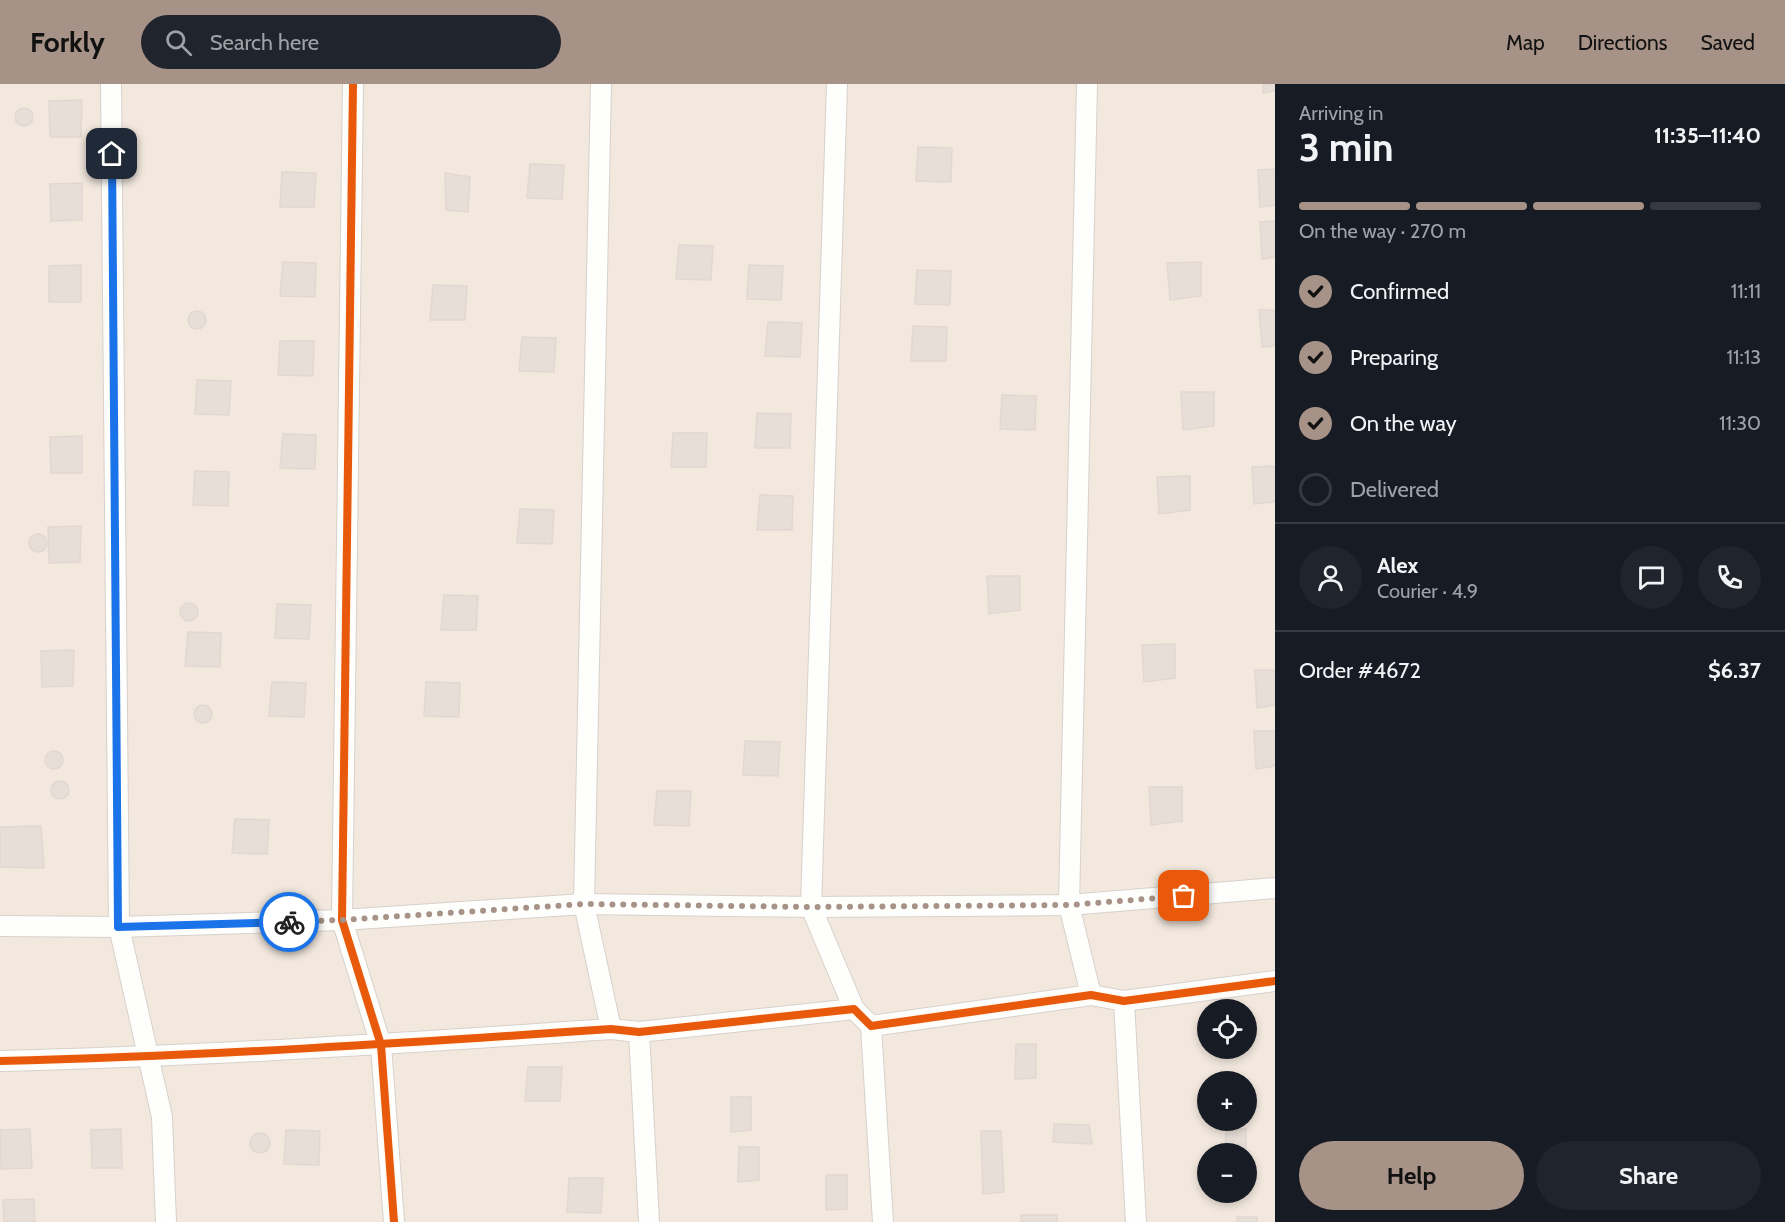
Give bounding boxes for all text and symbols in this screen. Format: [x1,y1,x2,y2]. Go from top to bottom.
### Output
search box [141,15,561,69]
text: Forkly [30,25,105,59]
icon: search [162,26,195,59]
text: Search here [210,29,319,56]
text: Map [1506,30,1545,55]
text: Directions [1578,30,1667,55]
text: Saved [1700,30,1755,55]
text: Arriving in [1299,101,1383,125]
text: 11:35–11:40 [1654,122,1761,149]
text: 3 min [1299,123,1394,171]
pin [86,128,137,179]
icon: home [95,137,128,170]
text: On the way · 270 m [1299,219,1466,243]
icon: check [1299,275,1332,308]
text: Confirmed [1350,278,1449,305]
text: 11:11 [1731,279,1761,303]
icon: check [1299,341,1332,374]
text: Preparing [1350,344,1438,371]
text: 11:13 [1726,345,1761,369]
icon: check [1299,407,1332,440]
text: On the way [1350,410,1457,437]
text: 11:30 [1719,411,1761,435]
text: Delivered [1350,476,1439,503]
button: person [1299,546,1362,609]
button: chat [1620,546,1683,609]
button: phone [1698,546,1761,609]
text: Alex [1377,552,1418,579]
text: Courier · 4.9 [1377,579,1478,603]
text: Order #4672 [1299,657,1421,684]
text: $6.37 [1708,657,1761,684]
pin [1158,870,1209,921]
icon: bag [1167,879,1200,912]
courier [259,892,319,952]
icon: bike [273,906,306,939]
map controls [1197,999,1257,1203]
button: locate [1197,999,1257,1059]
button: + [1197,1071,1257,1131]
button: Help [1299,1141,1524,1210]
button: Share [1536,1141,1761,1210]
button: − [1197,1143,1257,1203]

